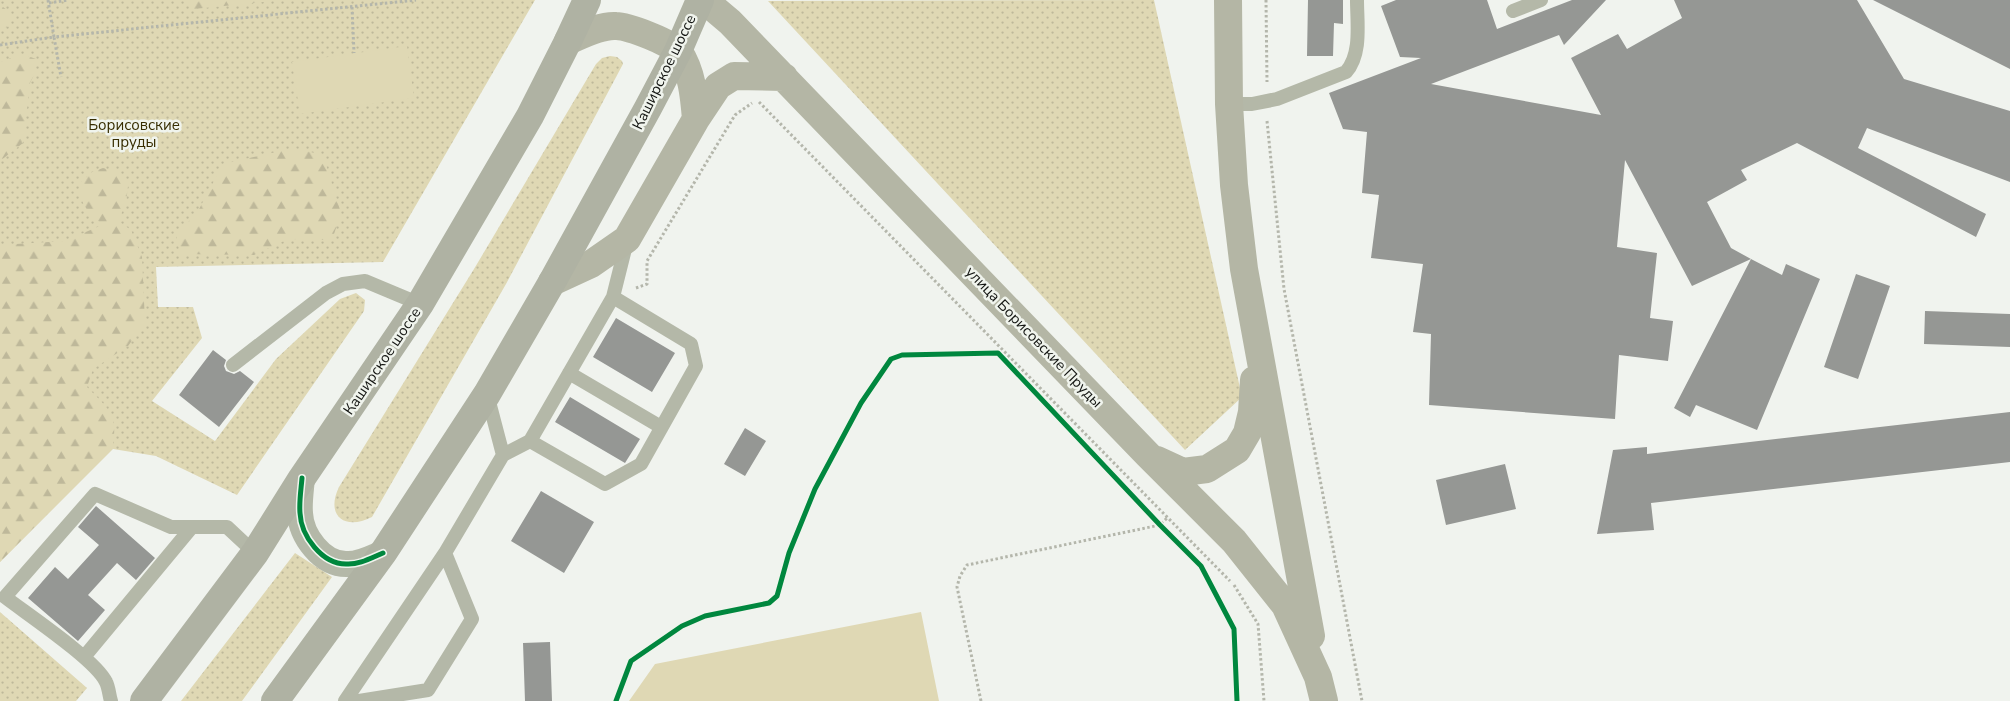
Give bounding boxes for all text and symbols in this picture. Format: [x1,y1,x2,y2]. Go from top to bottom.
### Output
street label: Каширское шоссе [627,11,701,133]
park label: Борисовские пруды [88,115,180,152]
street label: улица Борисовские Пруды [961,262,1107,412]
street label: Каширское шоссе [339,303,425,419]

